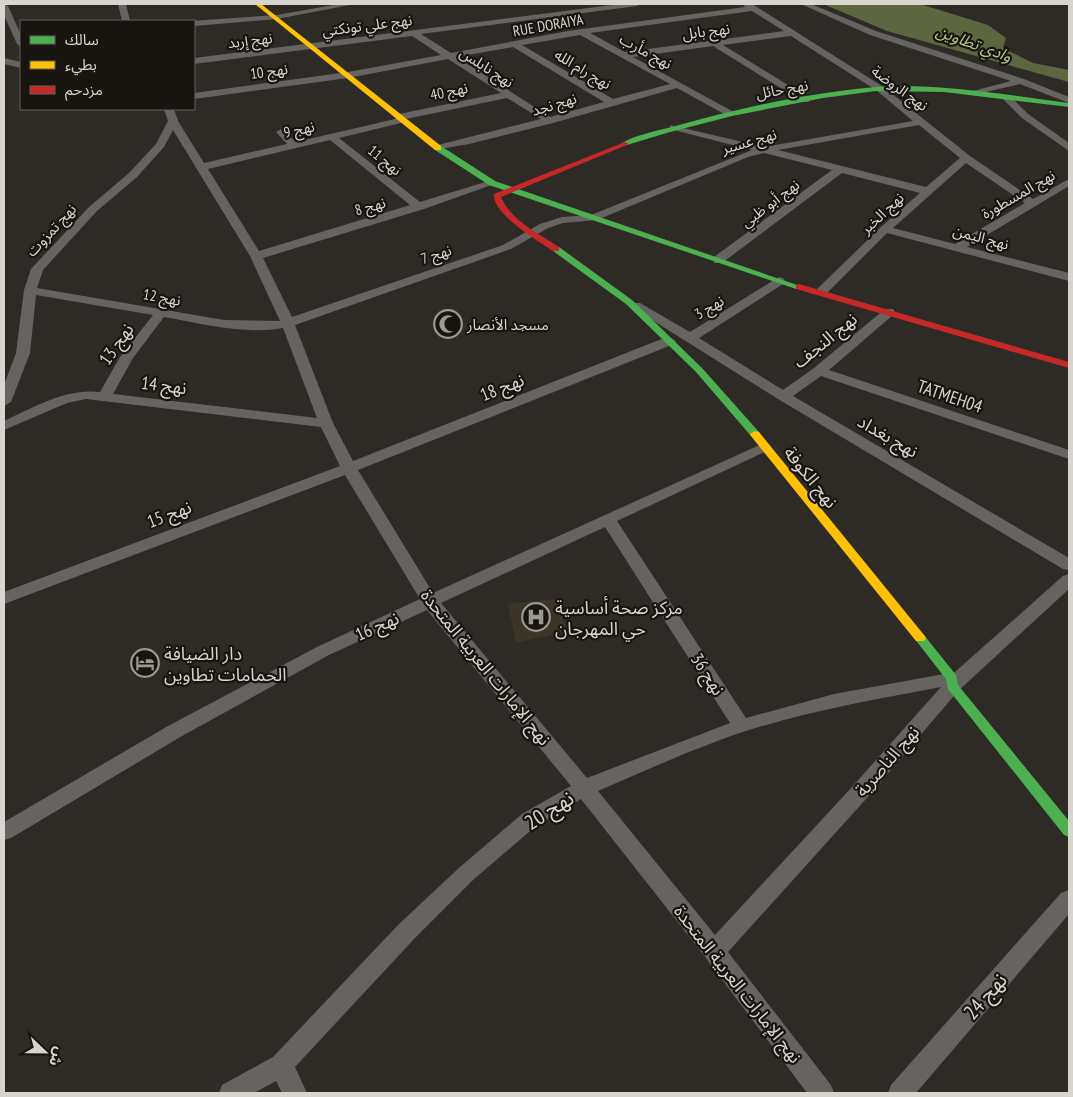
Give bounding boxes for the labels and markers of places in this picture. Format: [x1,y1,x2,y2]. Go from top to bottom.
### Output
mosque icon: مسجد الأنصار [433,309,463,339]
place label: مسجد الأنصار [466,315,549,334]
place label: مركز صحة أساسية حي المهرجان [555,596,683,642]
hospital icon: مركز صحة أساسية حي المهرجان [521,602,551,632]
place label: دار الضيافة الحمامات تطاوين [164,642,286,686]
hotel icon: دار الضيافة الحمامات تطاوين [130,648,160,678]

